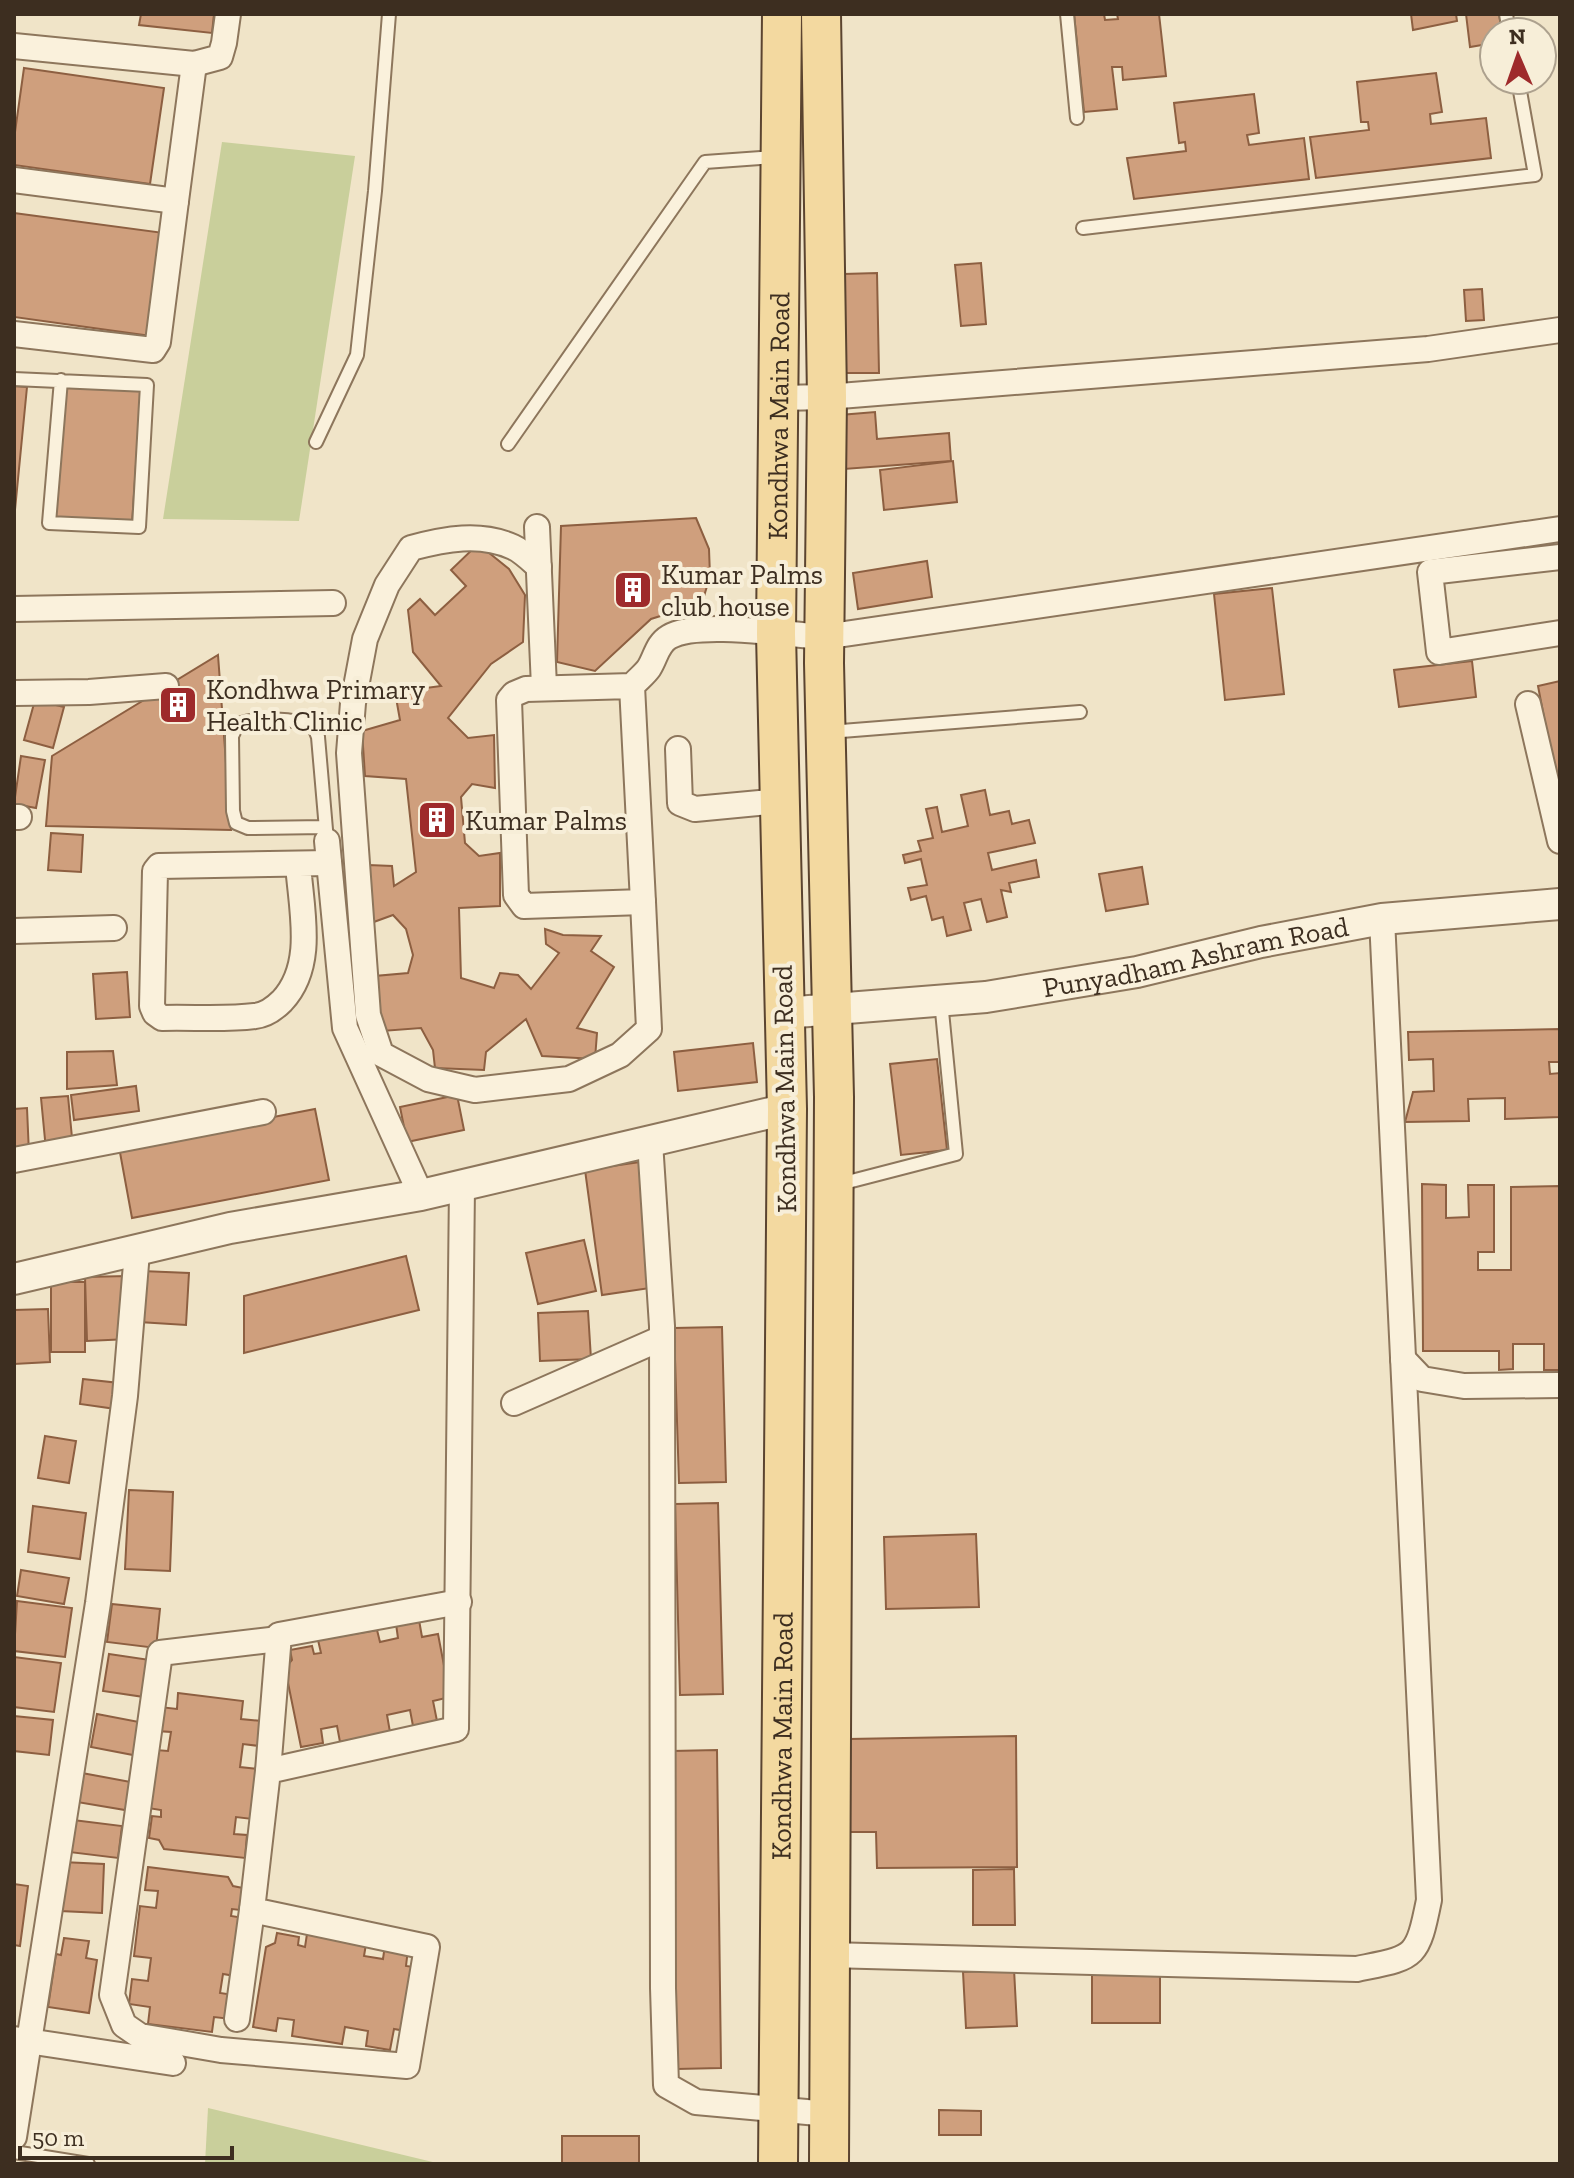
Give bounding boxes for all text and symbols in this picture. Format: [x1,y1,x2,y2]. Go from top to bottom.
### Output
north arrow [1478,16,1558,96]
text: N [1508,23,1526,50]
street label: Kondhwa Main Road [761,292,796,540]
place label: Kumar Palms club house [661,558,823,623]
building icon: Kumar Palms club house [612,569,654,611]
place label: Kondhwa Primary Health Clinic [206,673,426,738]
building icon: Kondhwa Primary Health Clinic [157,684,199,726]
building icon: Kumar Palms [416,799,458,841]
place label: Kumar Palms [465,804,627,837]
street label: Punyadham Ashram Road [1040,910,1351,1004]
street label: Kondhwa Main Road [766,965,803,1213]
street label: Kondhwa Main Road [765,1612,800,1860]
scale bar [20,2110,232,2160]
text: 50 m [32,2123,85,2152]

